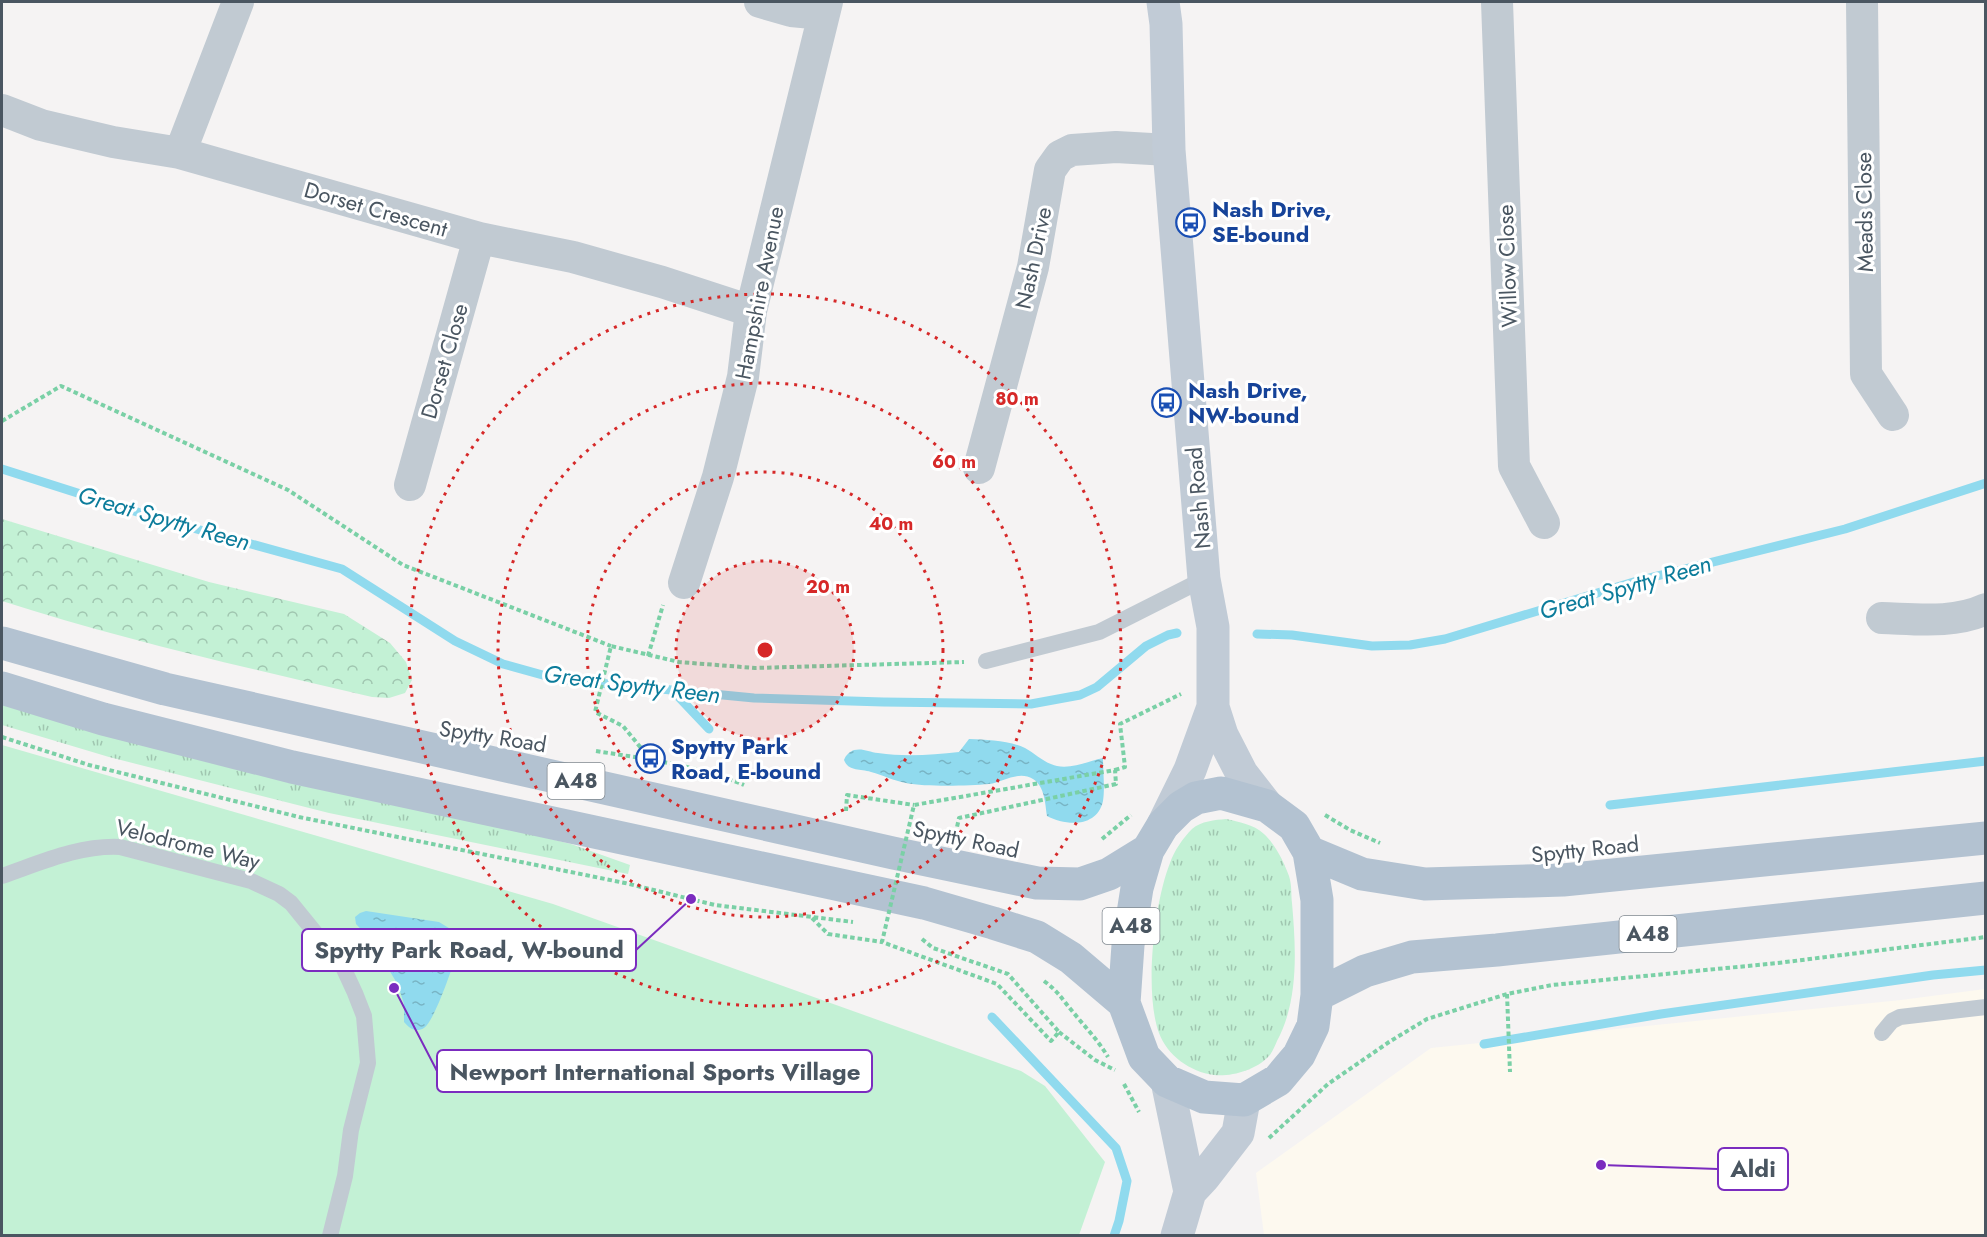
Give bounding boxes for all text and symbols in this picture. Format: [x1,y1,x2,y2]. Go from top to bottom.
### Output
street label: Meads Close [1847,152,1881,272]
street label: Dorset Crescent [301,173,452,245]
place label: Nash Drive, SE-bound [1212,193,1332,250]
street label: Hampshire Avenue [727,204,791,382]
street label: Nash Drive [1007,204,1059,312]
street label: Willow Close [1489,204,1525,328]
bus stop icon: Nash Drive, SE-bound [1175,206,1207,238]
street label: Dorset Close [412,299,476,423]
place label: Nash Drive, NW-bound [1188,374,1308,431]
text: 80 m [995,386,1039,412]
bus stop icon: Nash Drive, NW-bound [1151,387,1183,419]
street label: Nash Road [1178,446,1218,550]
text: 60 m [932,449,976,475]
water label: Great Spytty Reen [74,477,254,559]
text: 40 m [869,511,913,537]
water label: Great Spytty Reen [1535,546,1715,628]
text: 20 m [806,574,850,600]
centre of rings [755,640,775,660]
water label: Great Spytty Reen [542,656,722,712]
street label: Spytty Road [437,712,549,760]
place label: Spytty Park Road, E-bound [671,730,821,787]
bus stop icon: Spytty Park Road, E-bound [634,743,666,775]
road number: A48 [548,763,604,799]
street label: Velodrome Way [112,811,264,877]
street label: Spytty Road [910,812,1022,866]
street label: Spytty Road [1529,827,1641,871]
road number: A48 [1102,908,1160,944]
road number: A48 [1620,916,1676,952]
callout: Spytty Park Road, W-bound [302,929,636,971]
text: Spytty Park Road, W-bound [314,932,624,967]
callout: Newport International Sports Village [437,1050,872,1092]
text: Newport International Sports Village [450,1054,860,1089]
callout: Aldi [1718,1148,1788,1190]
text: Aldi [1729,1151,1776,1186]

